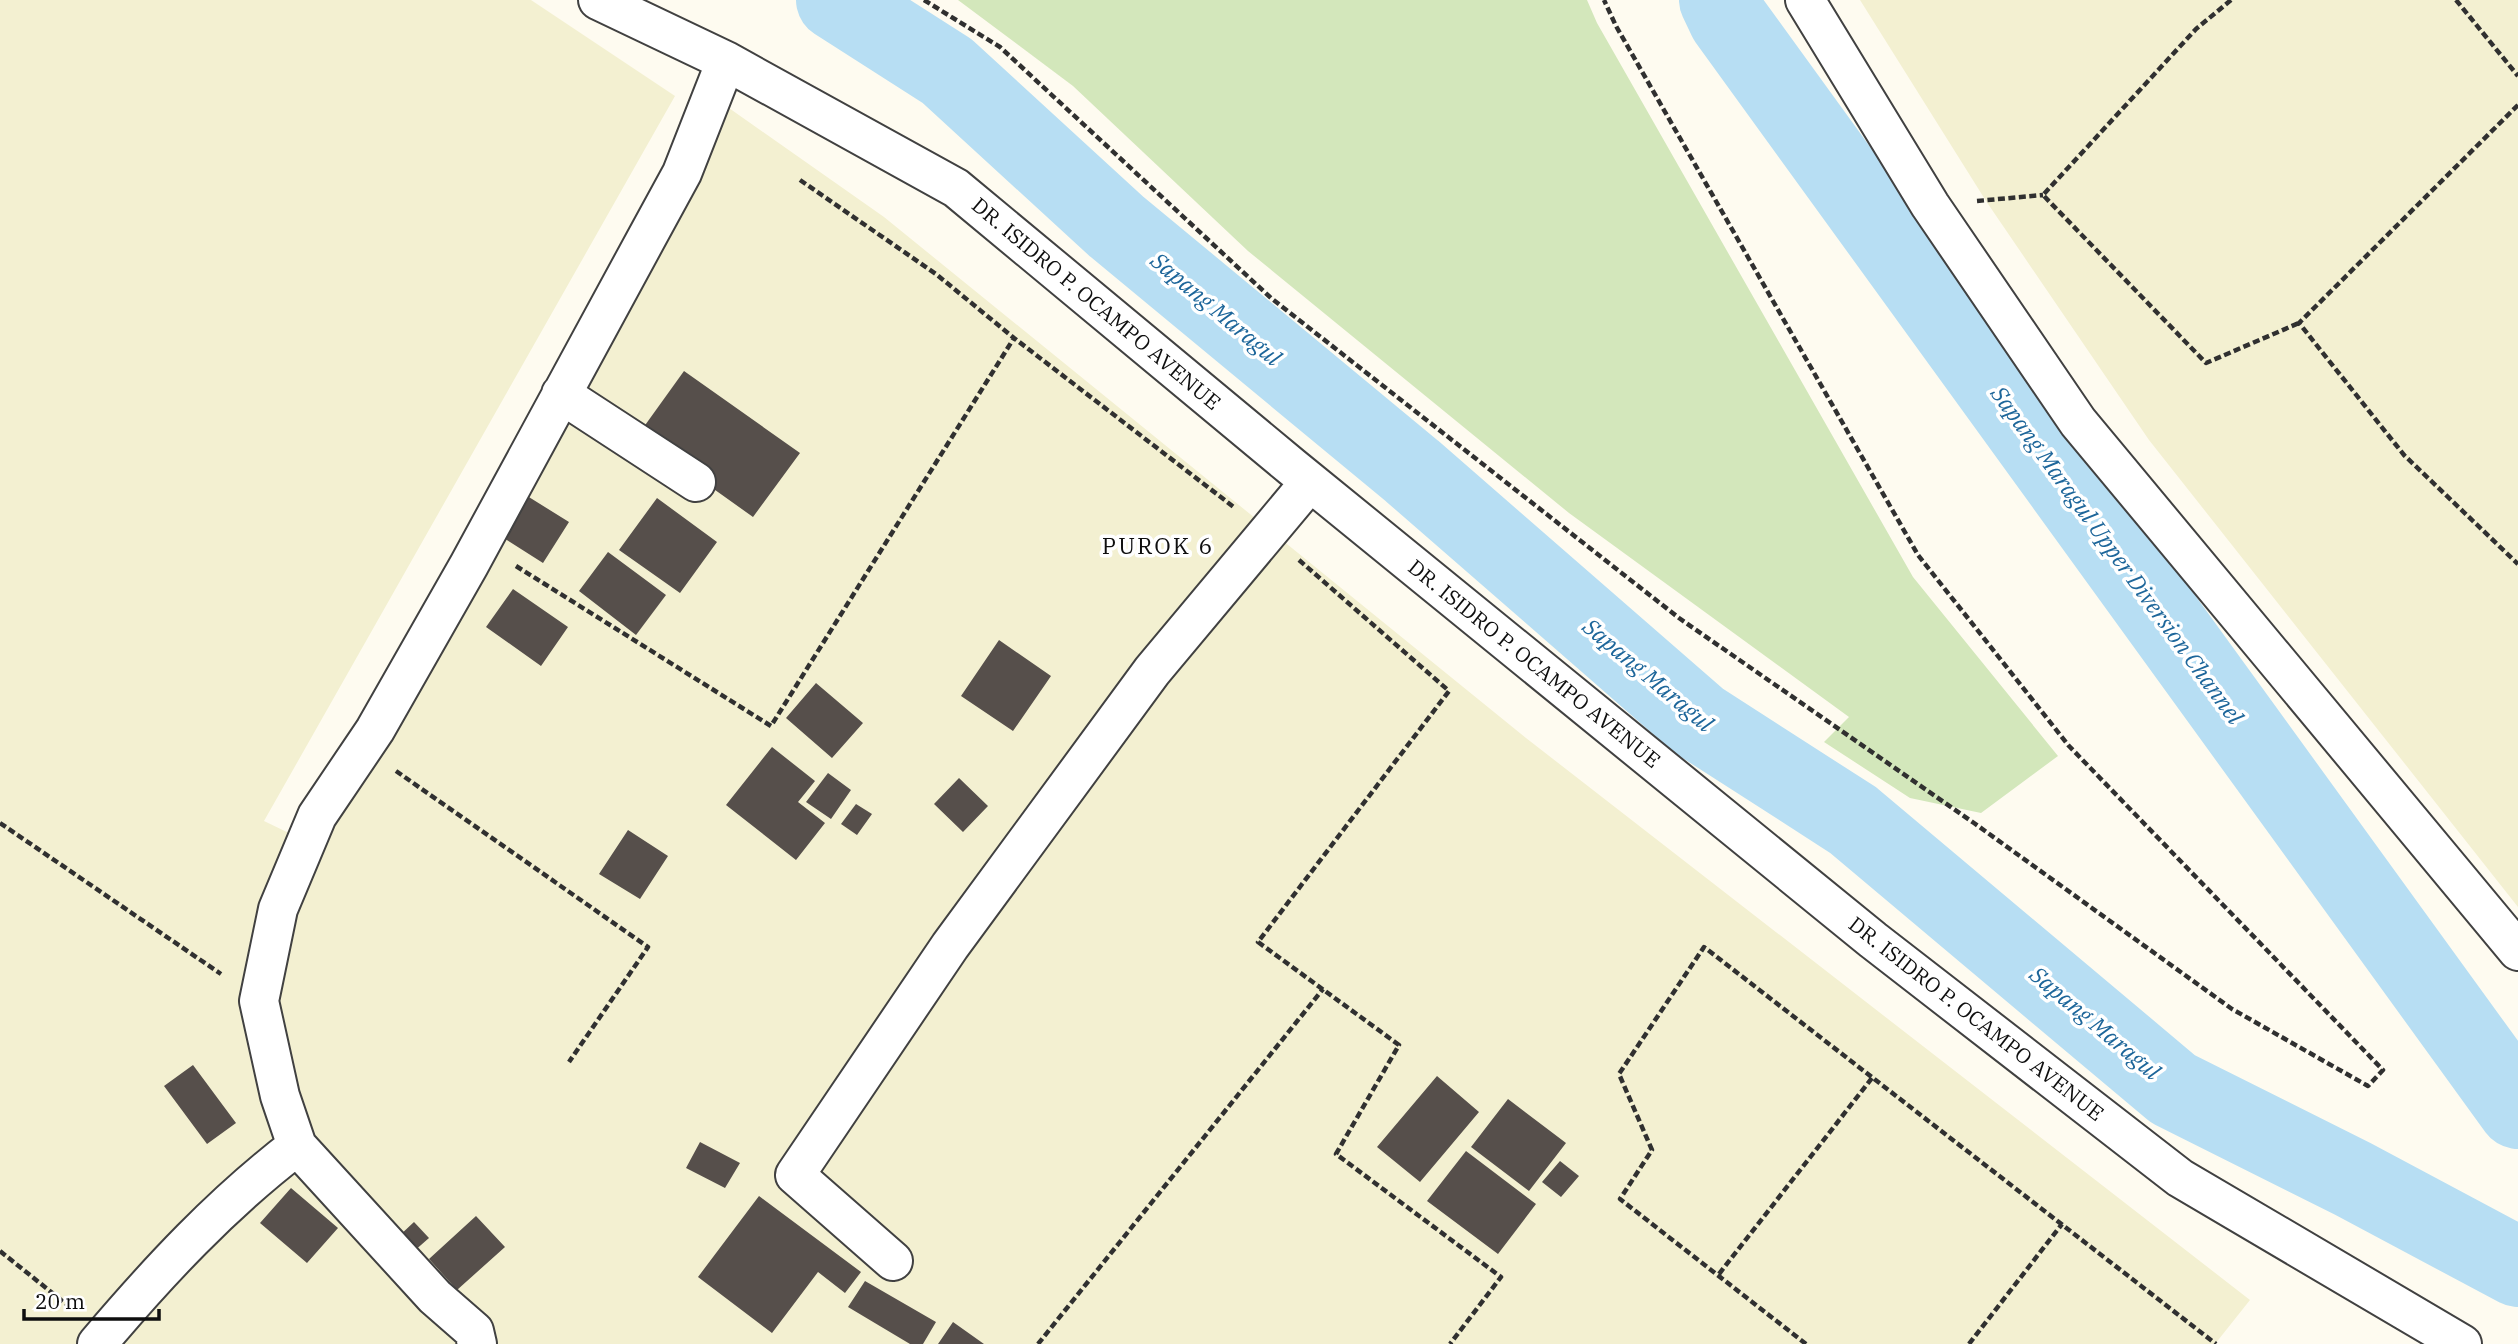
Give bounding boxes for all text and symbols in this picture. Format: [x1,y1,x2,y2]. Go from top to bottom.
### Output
street label: DR. ISIDRO P. OCAMPO AVENUE [966,191,1227,416]
water label: Sapang Maragul [1144,244,1289,372]
water label: Sapang Maragul Upper Diversion Channel [1984,379,2251,730]
district label: PUROK 6 [1102,530,1214,560]
street label: DR. ISIDRO P. OCAMPO AVENUE [1403,553,1666,774]
water label: Sapang Maragul [1576,610,1721,738]
street label: DR. ISIDRO P. OCAMPO AVENUE [1843,910,2110,1127]
water label: Sapang Maragul [2023,958,2168,1086]
scale bar [24,1278,159,1322]
text: 20 m [35,1287,85,1315]

